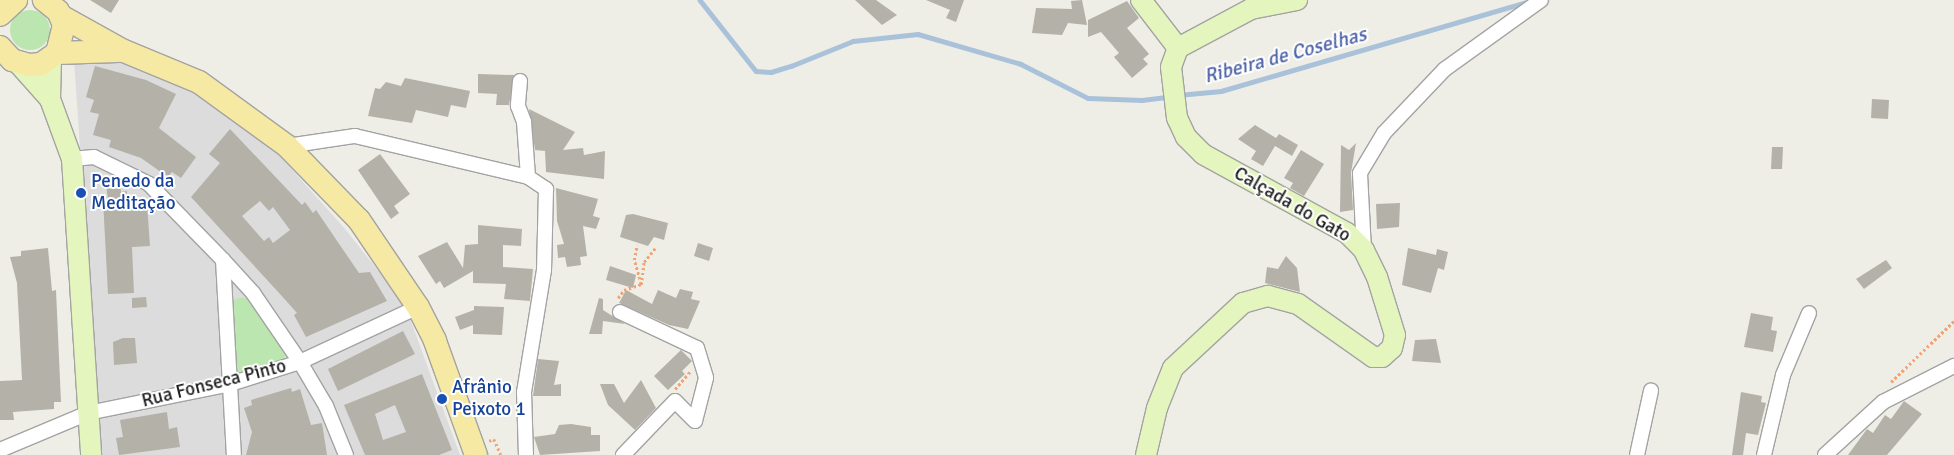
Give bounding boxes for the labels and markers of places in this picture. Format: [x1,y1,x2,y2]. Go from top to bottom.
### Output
place label: Penedo da Meditação [91,171,176,215]
marker: Penedo da Meditação [75,187,87,199]
place label: Afrânio Peixoto 1 [452,377,526,421]
marker: Afrânio Peixoto 1 [436,393,448,405]

